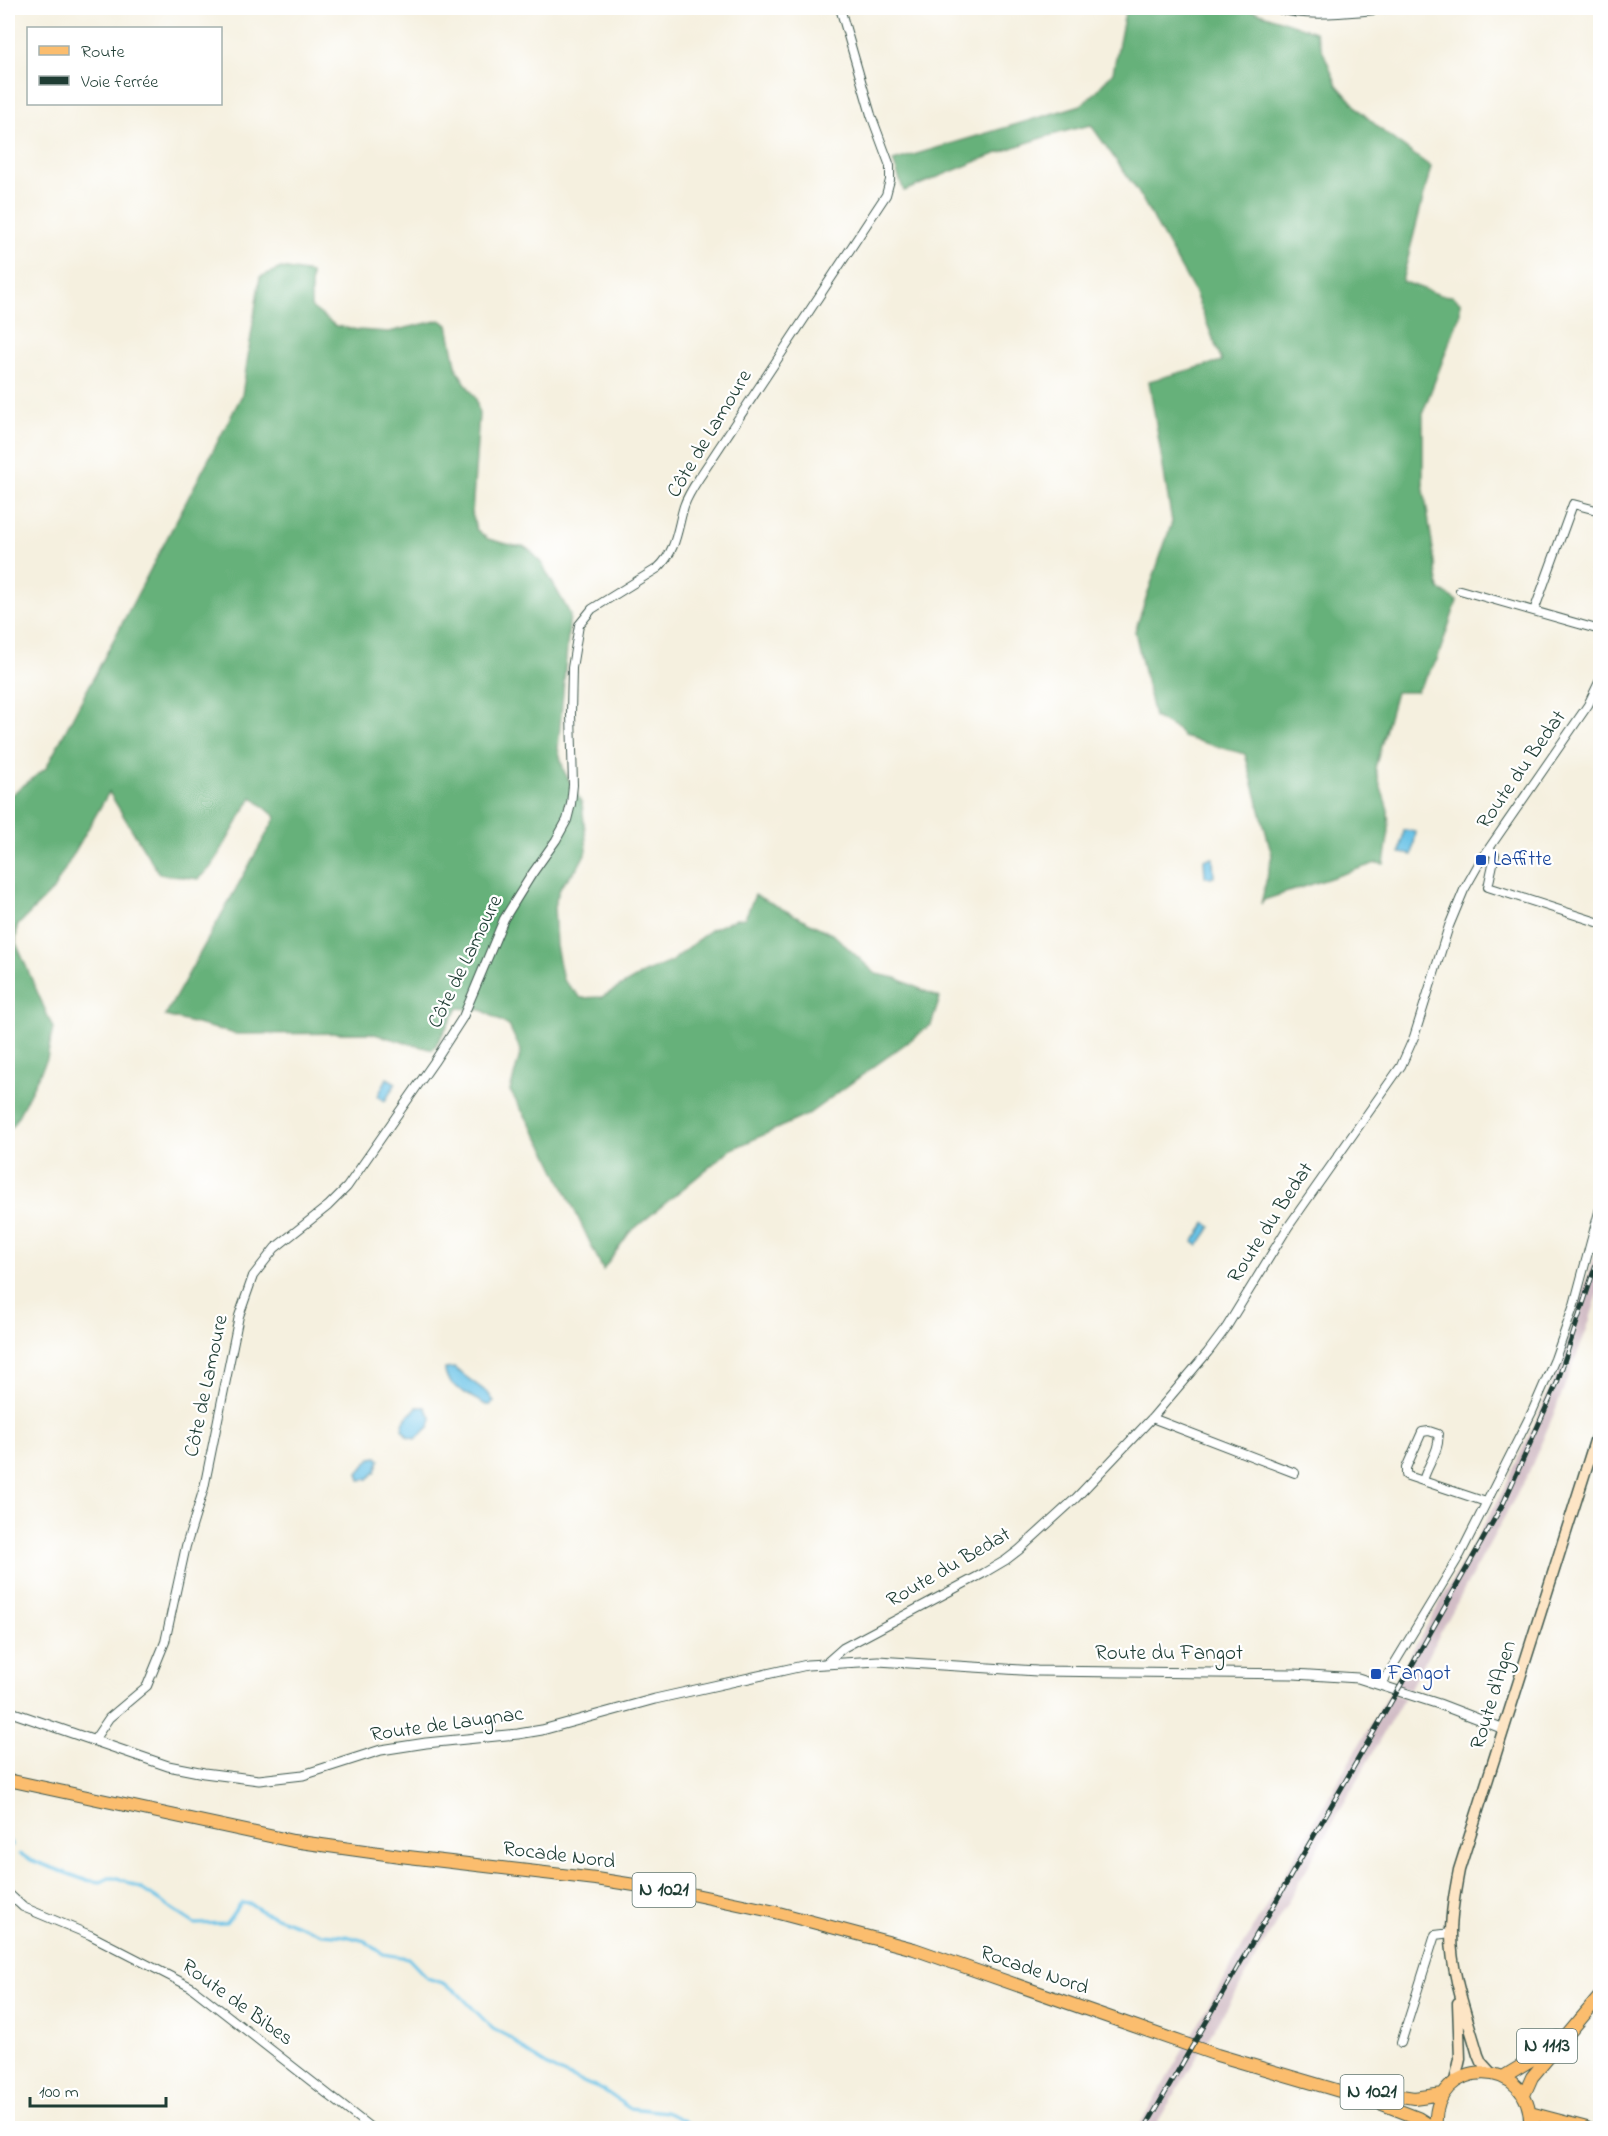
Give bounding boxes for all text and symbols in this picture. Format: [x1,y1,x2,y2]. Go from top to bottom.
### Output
legend [27,27,222,105]
text: Route [81,40,126,66]
text: Voie ferrée [80,70,159,96]
street label: Côte de Lamoure [660,364,760,504]
street label: Route du Bedat [1470,704,1574,836]
place label: Laffitte [1493,845,1552,875]
marker: Laffitte [1474,853,1488,867]
street label: Côte de Lamoure [421,890,511,1034]
street label: Route du Bedat [1221,1157,1321,1289]
street label: Côte de Lamoure [177,1311,237,1460]
street label: Route du Bedat [881,1520,1017,1616]
street label: Route d'Agen [1463,1637,1527,1754]
street label: Route du Fangot [1095,1639,1243,1671]
place label: Fangot [1387,1659,1451,1691]
marker: Fangot [1369,1667,1383,1681]
street label: Route de Laugnac [369,1699,526,1753]
street label: Rocade Nord [501,1834,617,1878]
road number: N 1021 [632,1873,696,1907]
street label: Rocade Nord [976,1938,1093,2004]
street label: Route de Bibes [175,1952,299,2054]
road number: N 1113 [1517,2029,1577,2063]
scale bar [30,2070,166,2108]
road number: N 1021 [1340,2075,1404,2109]
text: 100 m [39,2080,79,2106]

